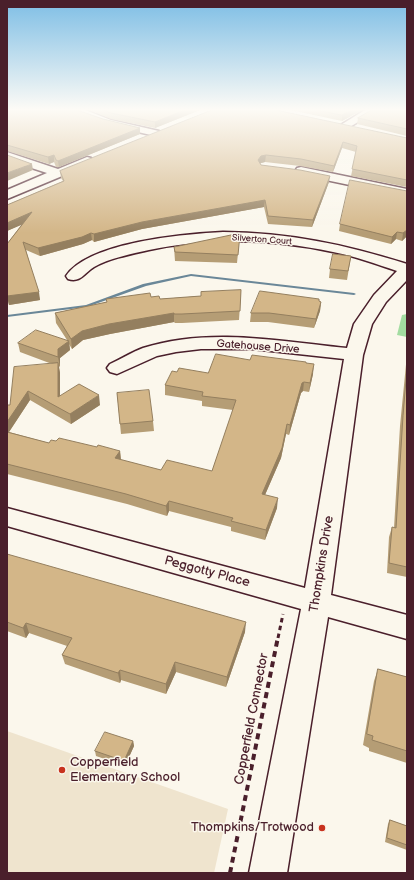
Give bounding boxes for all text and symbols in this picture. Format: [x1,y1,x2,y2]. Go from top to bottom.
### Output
street label: Silverton Court [232,233,292,247]
street label: Gatehouse Drive [216,338,300,356]
street label: Thompkins Drive [307,515,337,613]
street label: Peggotty Place [162,553,252,591]
street label: Copperfield Connector [232,652,272,786]
place label: Copperfield Elementary School [70,755,180,786]
marker: Copperfield Elementary School [57,765,67,775]
place label: Thompkins/Trotwood [191,820,314,836]
marker: Thompkins/Trotwood [317,823,327,833]

